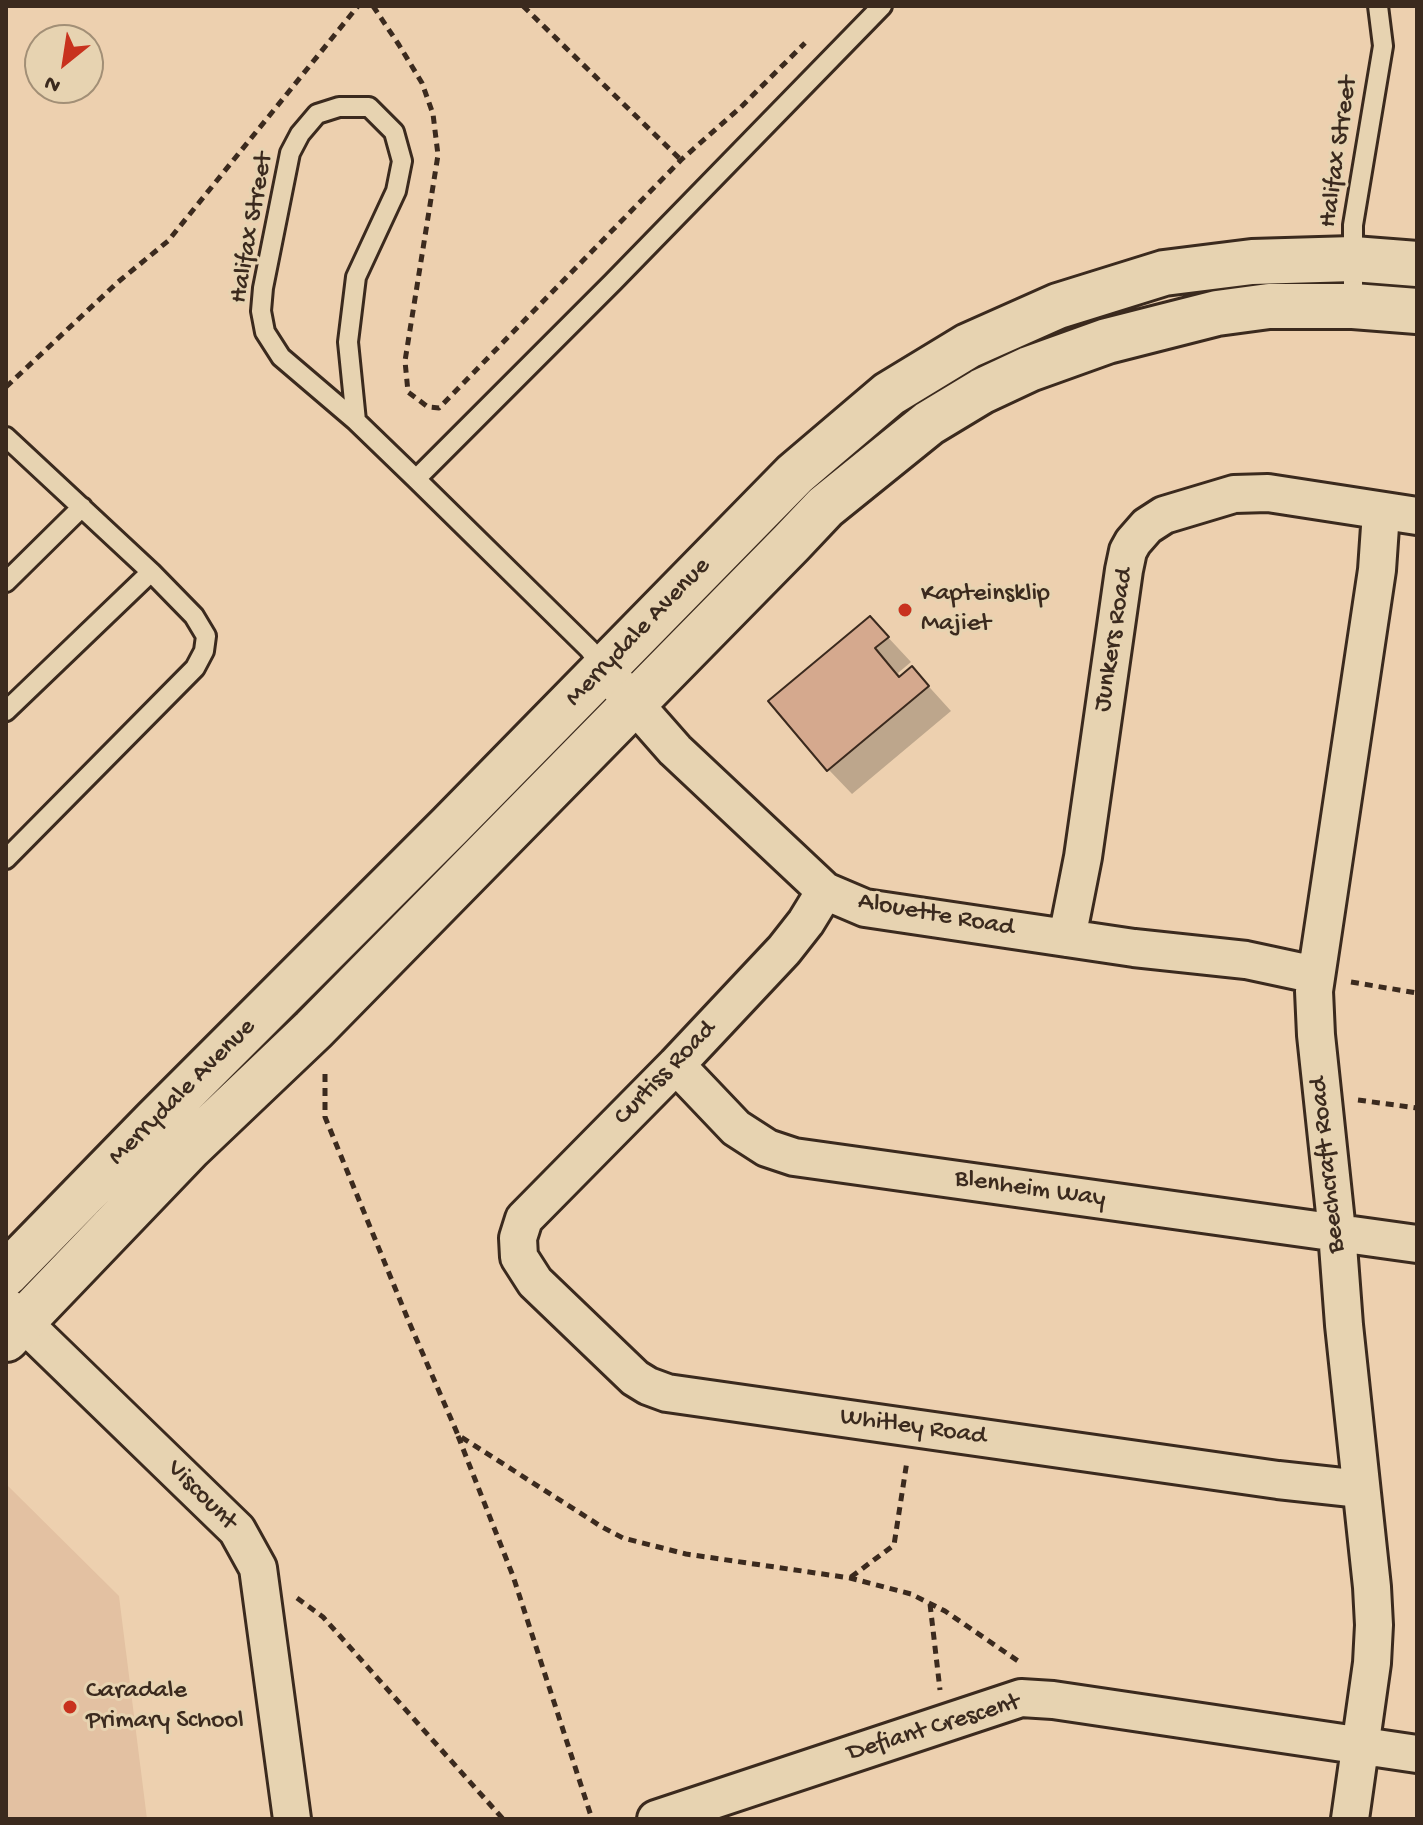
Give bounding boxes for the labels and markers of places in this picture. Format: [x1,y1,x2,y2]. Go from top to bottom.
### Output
place label: Kapteinsklip Majiet [921,579,1050,640]
marker: Kapteinsklip Majiet [896,601,914,619]
place label: Caradale Primary School [86,1676,244,1738]
marker: Caradale Primary School [61,1698,79,1716]

